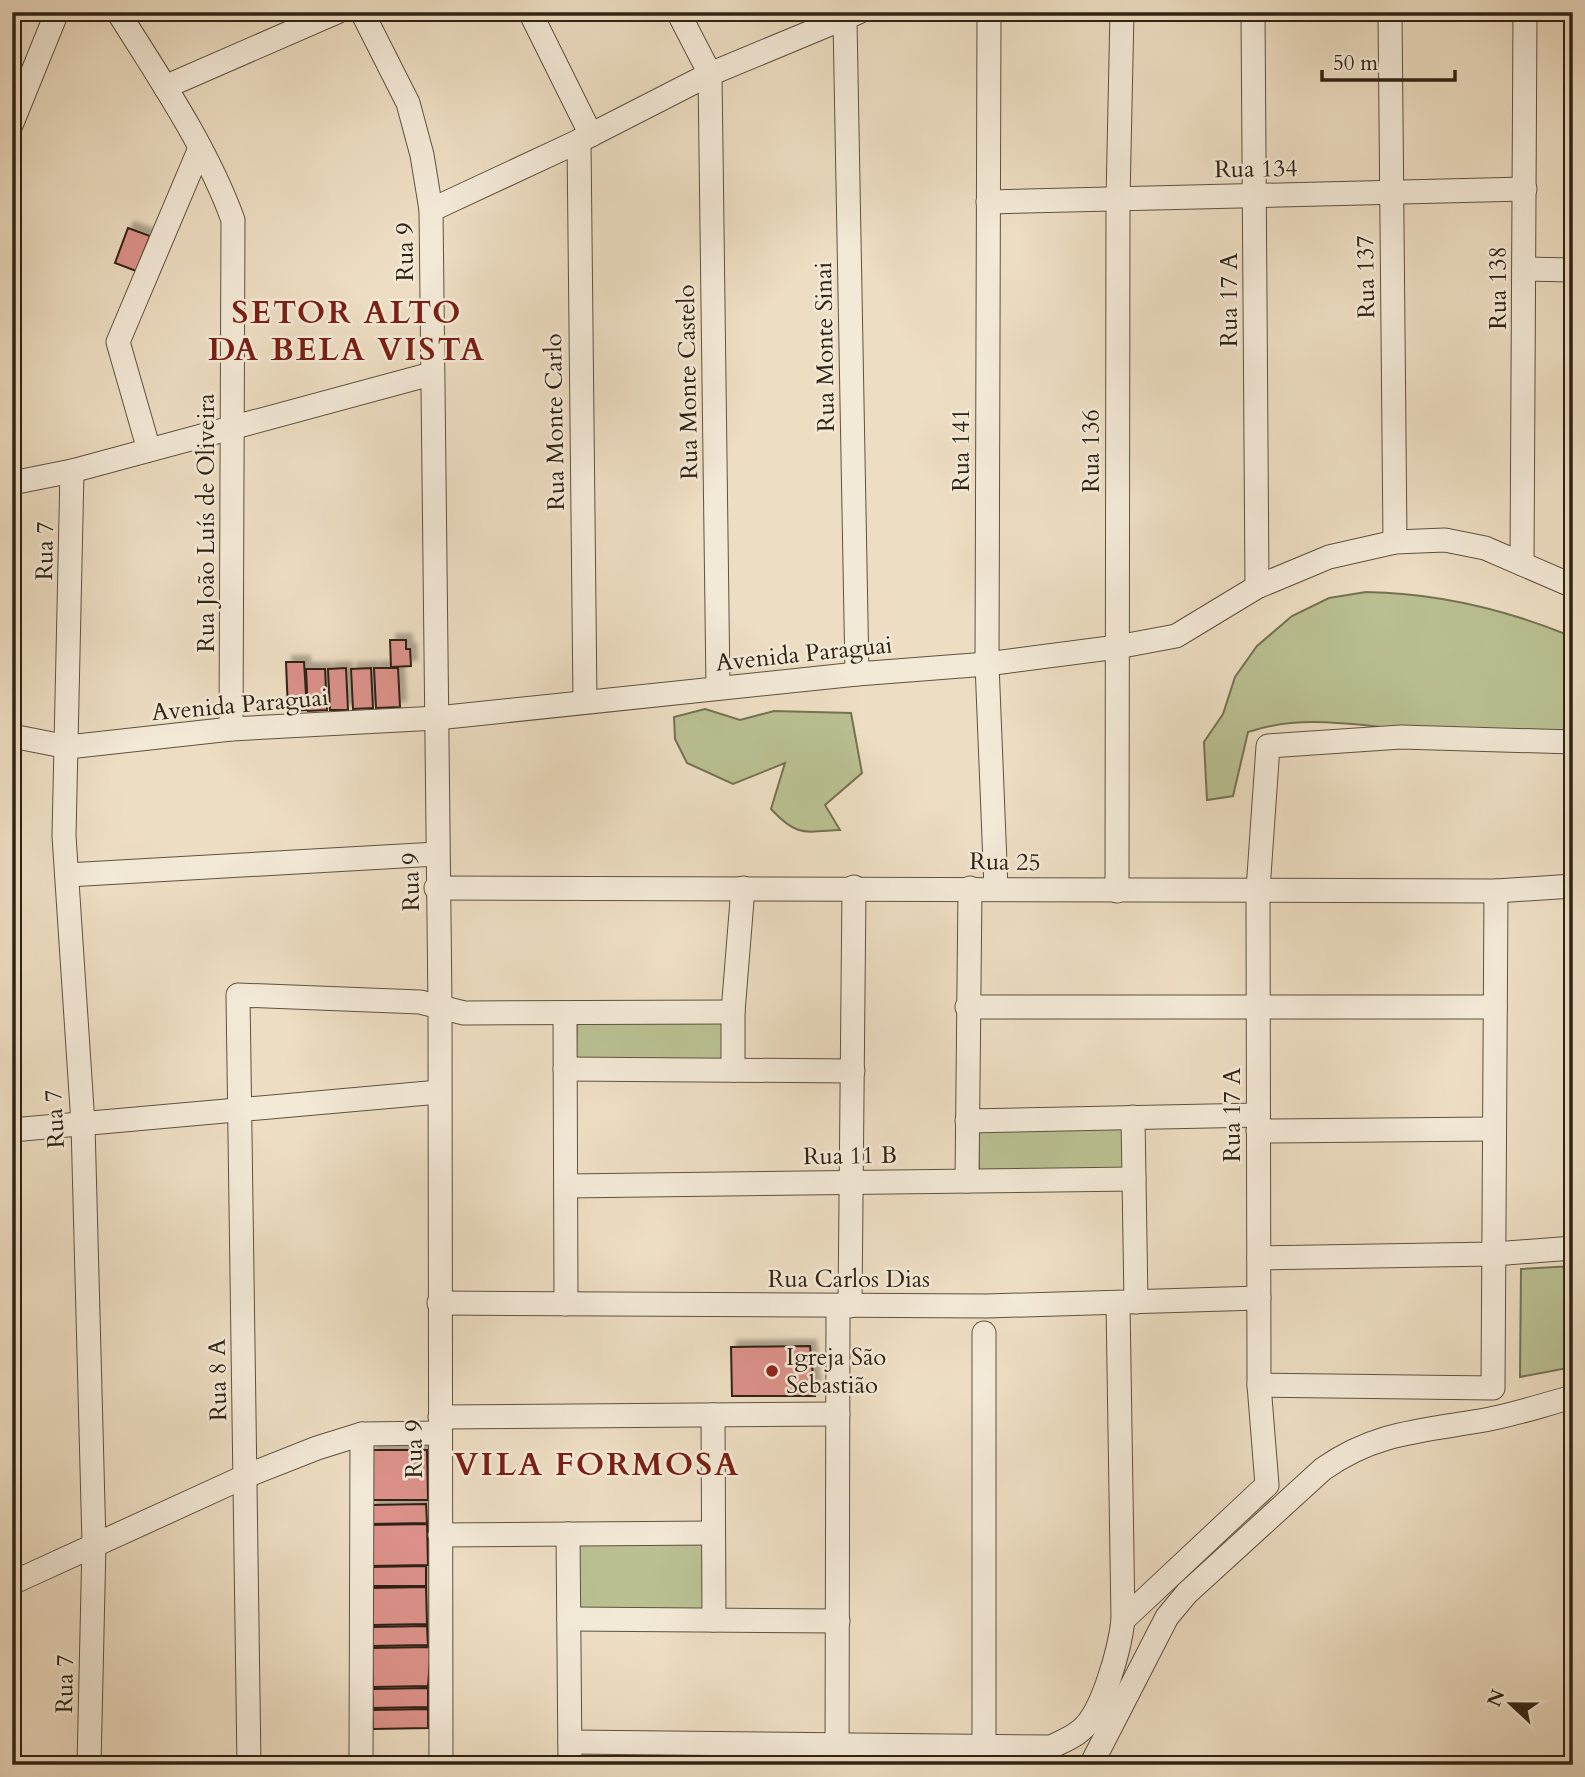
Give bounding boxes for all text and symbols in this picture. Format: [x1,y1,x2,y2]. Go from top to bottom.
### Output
scale bar [1322,38,1456,82]
text: 50 m [1333,49,1378,78]
street label: Rua 134 [1214,152,1298,186]
street label: Rua 9 [389,223,422,281]
street label: Rua 137 [1349,235,1383,319]
street label: Rua 138 [1482,246,1515,330]
street label: Rua 17 A [1213,252,1246,347]
street label: Rua Monte Sinai [807,261,843,432]
street label: Rua Monte Castelo [670,284,706,480]
district label: SETOR ALTO DA BELA VISTA [208,291,486,372]
street label: Rua Monte Carlo [537,333,573,511]
street label: Rua João Luís de Oliveira [190,393,223,653]
street label: Rua 141 [945,408,978,492]
street label: Rua 136 [1075,409,1108,493]
street label: Rua 7 [28,521,62,581]
street label: Avenida Paraguai [714,628,894,680]
street label: Avenida Paraguai [150,681,330,729]
street label: Rua 25 [969,845,1041,879]
street label: Rua 9 [394,852,428,912]
street label: Rua 17 A [1216,1067,1249,1162]
street label: Rua 7 [37,1089,73,1149]
street label: Rua 11 B [803,1139,897,1173]
street label: Rua Carlos Dias [768,1263,930,1296]
street label: Rua 8 A [201,1338,235,1422]
place label: Igreja São Sebastião [786,1341,886,1402]
marker: Igreja São Sebastião [764,1363,780,1379]
street label: Rua 9 [398,1420,431,1478]
district label: VILA FORMOSA [454,1443,740,1487]
street label: Rua 7 [48,1654,82,1714]
north arrow [1476,1668,1546,1738]
text: N [1481,1685,1511,1711]

